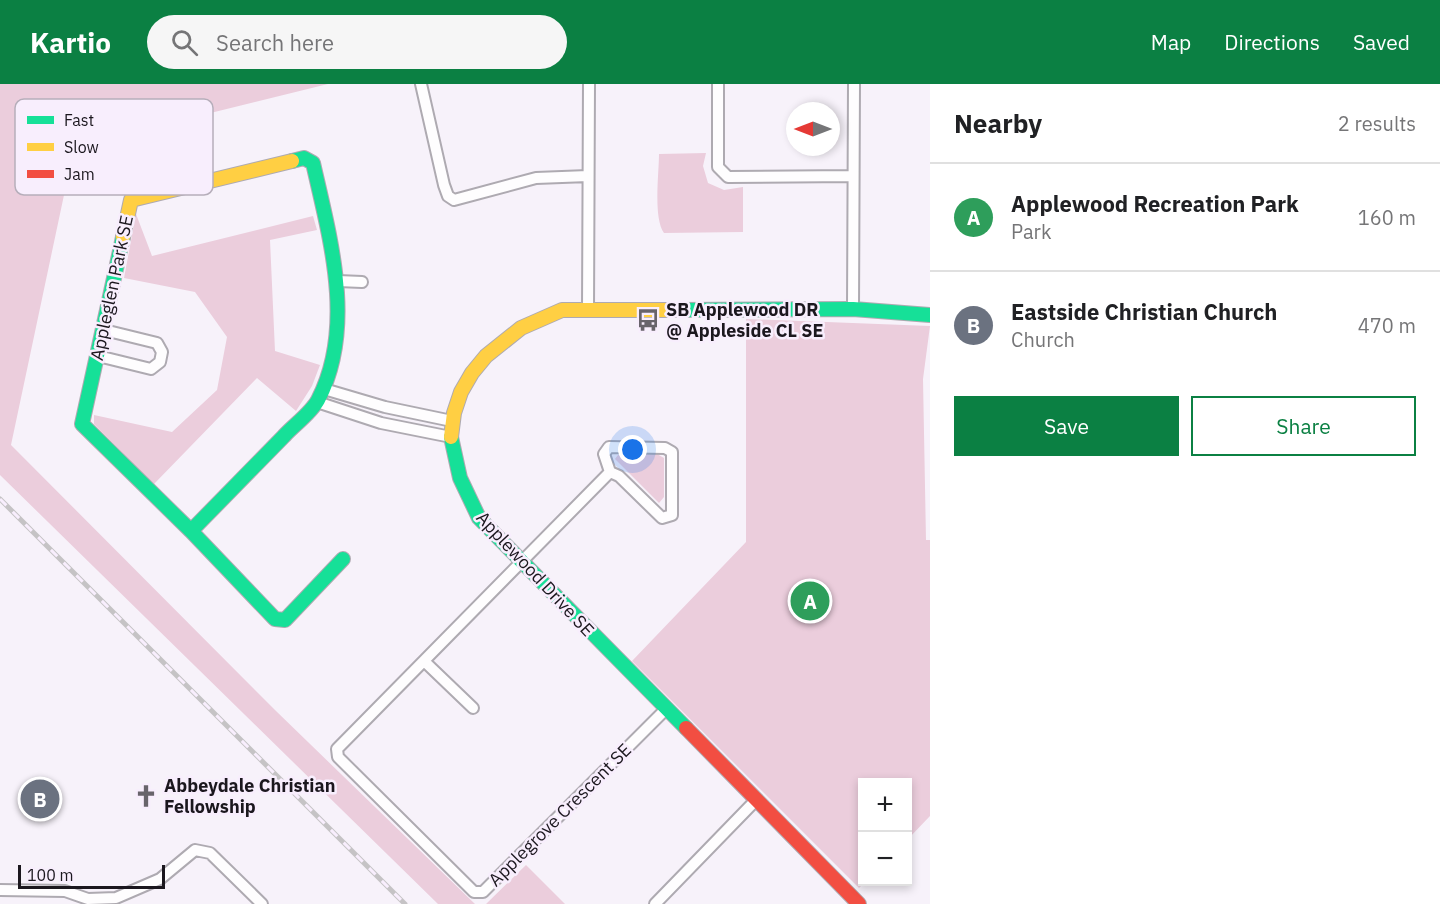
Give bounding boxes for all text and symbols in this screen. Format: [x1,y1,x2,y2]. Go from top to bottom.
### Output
search box [147,15,567,69]
text: Kartio [30,24,111,61]
icon: search [168,26,201,59]
text: Search here [216,28,334,57]
text: Map [1151,28,1191,56]
text: Directions [1224,28,1320,56]
text: Saved [1353,28,1410,56]
legend [15,99,213,195]
north arrow [786,102,840,156]
text: Nearby [954,106,1042,140]
text: Fast [64,110,94,130]
text: 2 results [1338,110,1416,137]
text: Slow [64,137,99,157]
text: Jam [64,164,95,184]
text: Applewood Recreation Park [1011,189,1299,218]
text: A [967,204,980,231]
text: 160 m [1358,204,1416,231]
street label: Appleglen Park SE [85,213,138,362]
text: Park [1011,218,1051,245]
text: Eastside Christian Church [1011,297,1277,326]
place label: SB Applewood DR @ Appleside CL SE [666,298,823,342]
bus stop icon: SB Applewood DR @ Appleside CL SE [635,307,661,333]
text: B [967,312,980,339]
text: 470 m [1358,312,1416,339]
text: Church [1011,326,1075,353]
button: Save [954,396,1179,456]
button: Share [1191,396,1416,456]
your location [618,435,647,464]
street label: Applewood Drive SE [471,506,599,641]
pin: A [790,578,830,624]
street label: Applegrove Crescent SE [483,738,636,891]
place label: Abbeydale Christian Fellowship [164,774,336,818]
pin: B [20,776,60,822]
map controls [858,778,912,886]
button: + [858,778,912,832]
church icon: Abbeydale Christian Fellowship [133,783,159,809]
button: − [858,832,912,886]
scale bar [18,862,165,890]
text: 100 m [27,865,74,885]

